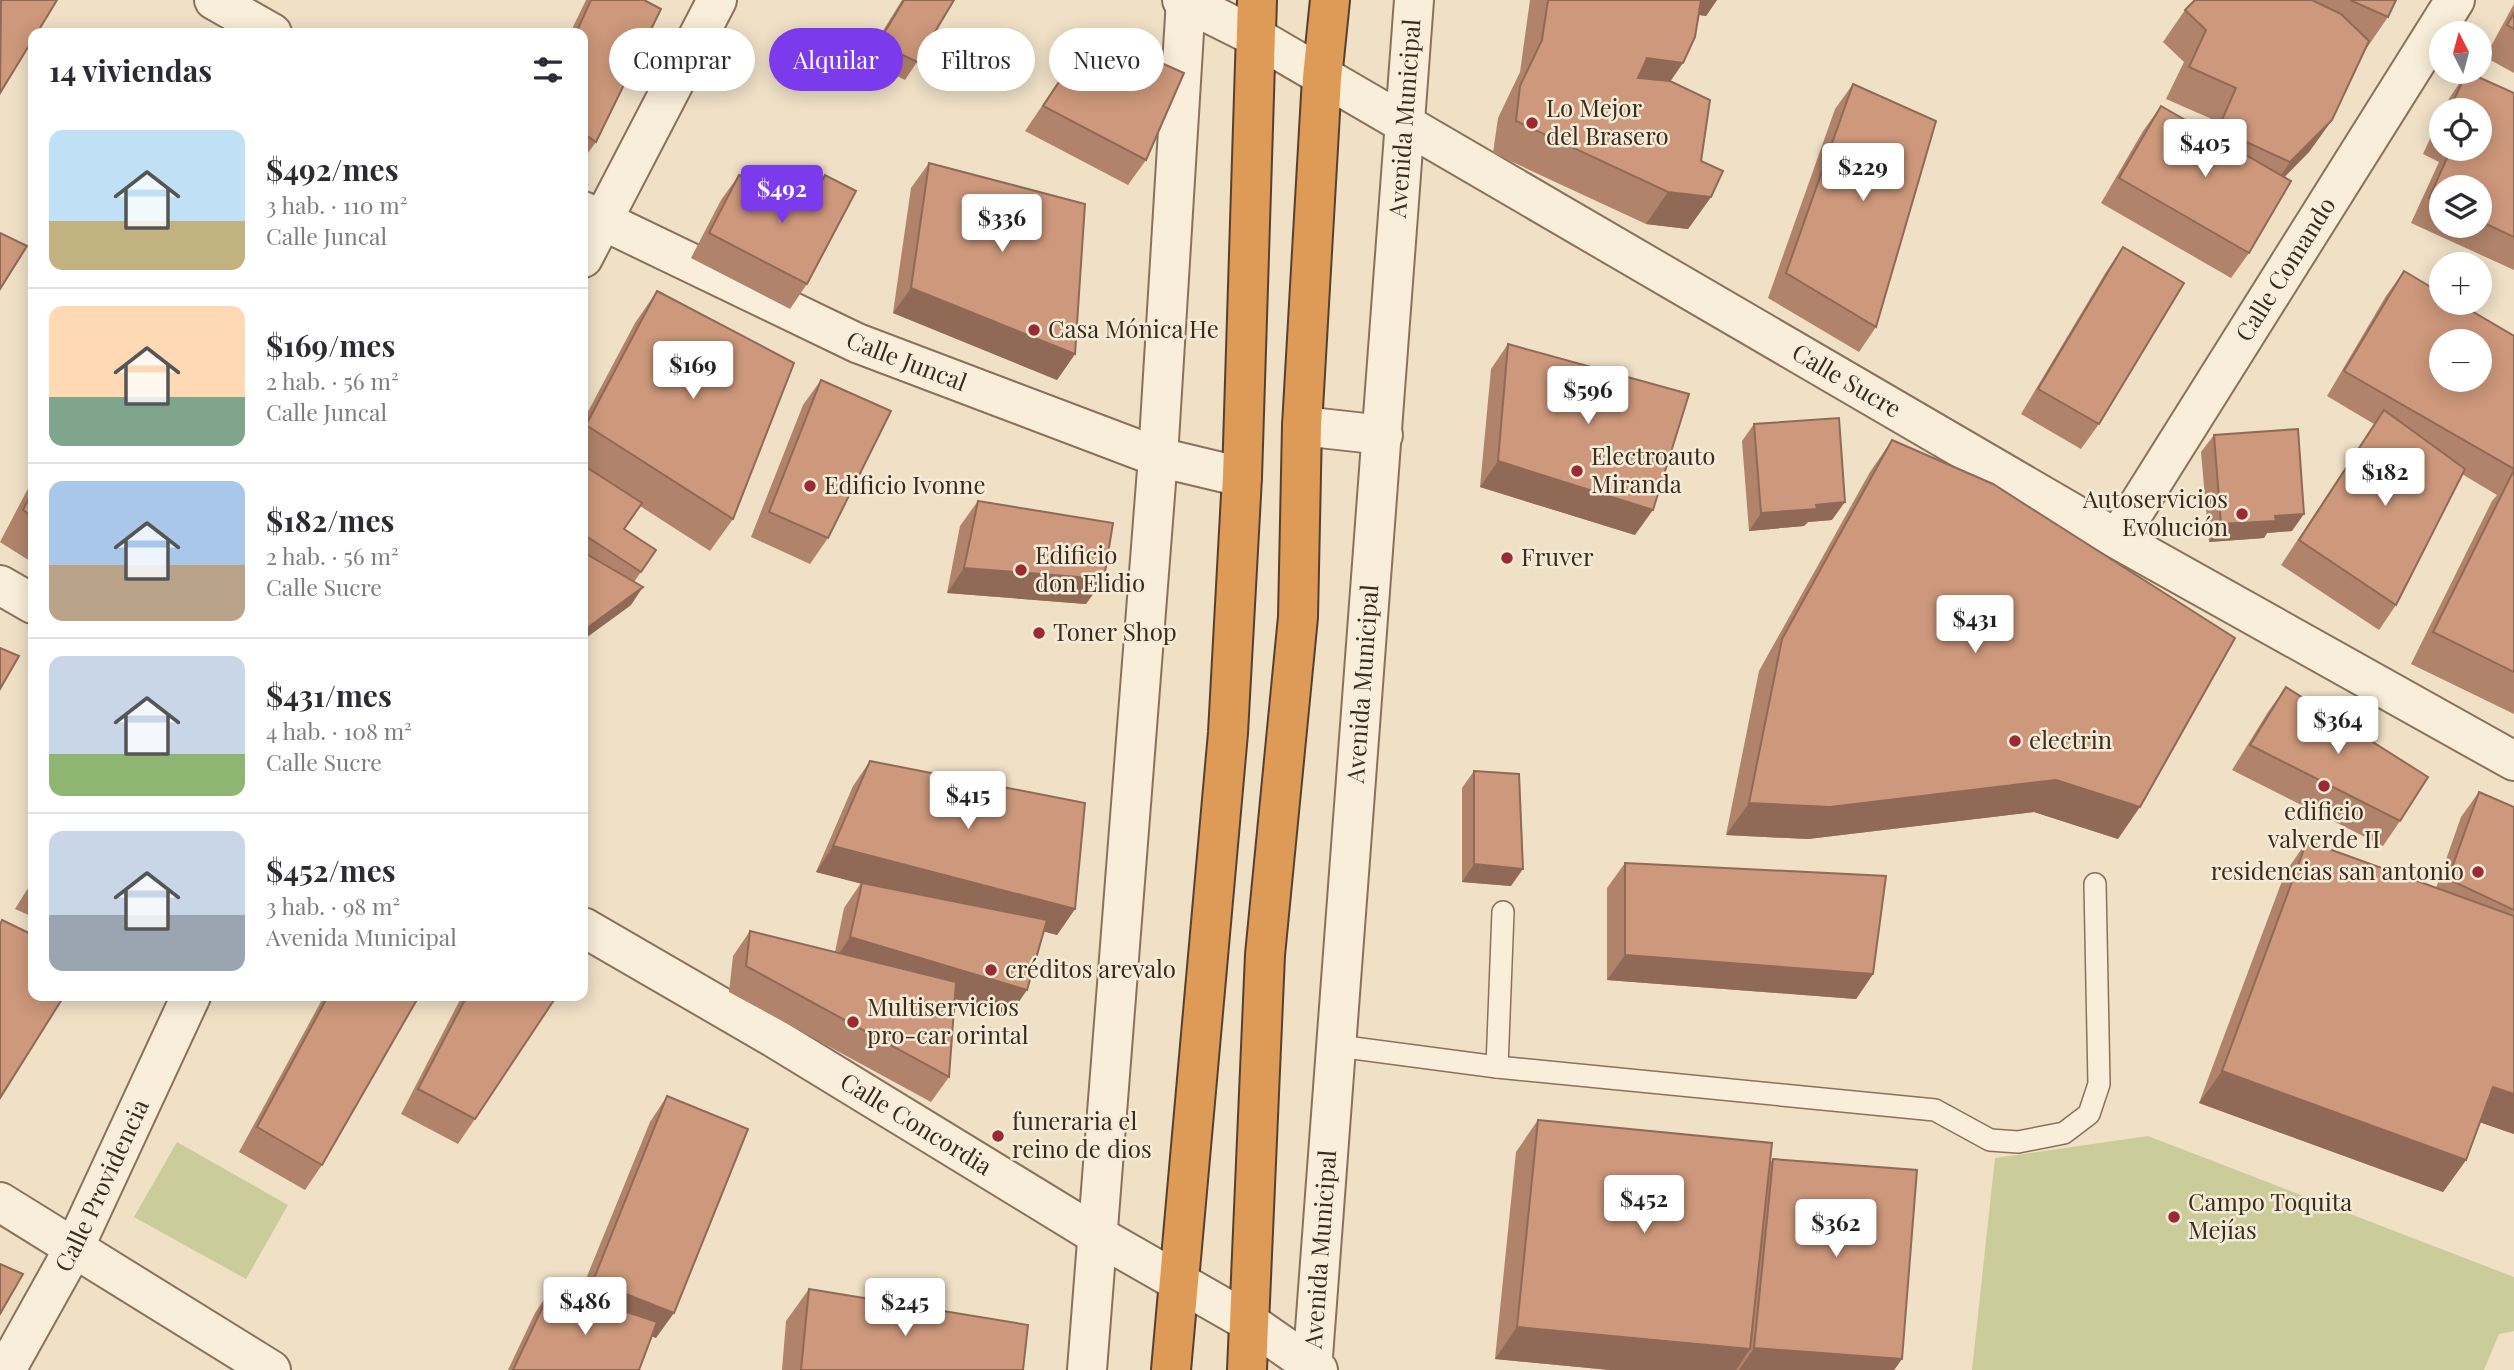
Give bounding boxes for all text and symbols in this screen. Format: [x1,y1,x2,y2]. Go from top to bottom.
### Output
street label: Avenida Municipal [1380,18,1427,220]
north arrow [2429,21,2492,84]
map controls [2429,21,2492,392]
chip: Comprar [609,28,755,91]
chip: Alquilar [769,28,903,91]
chip: Filtros [917,28,1035,91]
chip: Nuevo [1049,28,1164,91]
text: 14 viviendas [49,50,212,90]
icon: filters [529,51,567,89]
place label: Lo Mejor del Brasero [1546,91,1669,151]
button: locate [2429,98,2492,161]
marker: Lo Mejor del Brasero [1524,115,1540,131]
pin: $405 [2164,120,2246,179]
text: $405 [2180,126,2230,157]
pin: $229 [1822,144,1904,203]
text: $492/mes [266,149,399,189]
text: $229 [1838,150,1888,181]
icon: home [105,158,189,242]
pin: $492 [741,166,823,225]
text: $492 [757,172,807,203]
button: layers [2429,175,2492,238]
text: 3 hab. · 110 m² [266,189,407,220]
street label: Calle Comando [2227,190,2341,347]
pin: $336 [961,194,1043,254]
text: $336 [978,201,1026,232]
text: Calle Juncal [266,220,387,251]
button: + [2429,252,2492,315]
place label: Casa Mónica He [1048,312,1219,344]
street label: Calle Juncal [842,322,972,397]
marker: Casa Mónica He [1026,322,1042,338]
text: $169/mes [266,325,395,365]
button: − [2429,329,2492,392]
icon: home [105,334,189,418]
street label: Calle Sucre [1787,335,1908,424]
pin: $169 [652,342,734,401]
text: $169 [669,348,717,379]
text: 2 hab. · 56 m² [266,365,399,396]
pin: $596 [1547,366,1629,426]
text: $596 [1563,373,1613,404]
text: Calle Juncal [266,396,387,427]
place label: Electroauto Miranda [1591,439,1715,499]
pin: $182 [2344,448,2426,508]
text: $182 [2362,455,2408,486]
marker: Electroauto Miranda [1569,463,1585,479]
place label: Edificio Ivonne [824,468,986,500]
marker: Edificio Ivonne [802,478,818,494]
place label: Autoservicios Evolución [2082,482,2228,542]
text: $182/mes [266,500,394,540]
marker: Autoservicios Evolución [2234,506,2250,522]
icon: home [105,509,189,593]
place label: Edificio don Elidio [1035,538,1145,598]
text: 2 hab. · 56 m² [266,540,399,571]
place label: Fruver [1521,540,1594,572]
marker: Fruver [1499,550,1515,566]
marker: Edificio don Elidio [1013,562,1029,578]
text: Calle Sucre [266,571,382,602]
street label: Avenida Municipal [1338,583,1384,785]
pin: $431 [1934,596,2016,655]
text: $431 [1953,602,1997,633]
place label: Toner Shop [1053,615,1177,647]
marker: Toner Shop [1031,625,1047,641]
text: $431/mes [266,675,392,715]
icon: home [105,684,189,768]
pin: $364 [2297,696,2379,756]
text: $364 [2313,703,2363,734]
text: 4 hab. · 108 m² [266,715,412,746]
place label: electrin [2029,723,2112,755]
marker: electrin [2007,733,2023,749]
text: Calle Sucre [266,746,382,777]
pin: $415 [927,772,1009,831]
text: $415 [946,778,990,809]
marker: edificio valverde II [2316,778,2332,794]
place label: edificio valverde II [2267,794,2380,854]
text: $452/mes [266,850,396,890]
place label: residencias san antonio [2211,854,2464,886]
icon: home [105,859,189,943]
marker: residencias san antonio [2470,864,2486,880]
text: 3 hab. · 98 m² [266,890,400,921]
text: Avenida Municipal [266,921,457,952]
place label: créditos arevalo [1005,952,1176,984]
marker: créditos arevalo [983,962,999,978]
place label: Multiservicios pro-car orintal [867,990,1029,1050]
marker: Multiservicios pro-car orintal [845,1014,861,1030]
street label: Calle Concordia [835,1064,999,1181]
street label: Calle Providencia [46,1093,155,1277]
place label: funeraria el reino de dios [1012,1104,1152,1164]
marker: funeraria el reino de dios [990,1128,1006,1144]
street label: Avenida Municipal [1296,1149,1342,1351]
pin: $452 [1603,1176,1685,1235]
text: $452 [1620,1182,1668,1213]
place label: Campo Toquita Mejías [2188,1185,2352,1245]
pin: $362 [1795,1200,1877,1259]
text: $362 [1811,1206,1861,1237]
marker: Campo Toquita Mejías [2166,1209,2182,1225]
pin: $486 [544,1278,626,1337]
pin: $245 [864,1278,946,1338]
text: $486 [559,1284,611,1315]
text: $245 [881,1285,929,1316]

